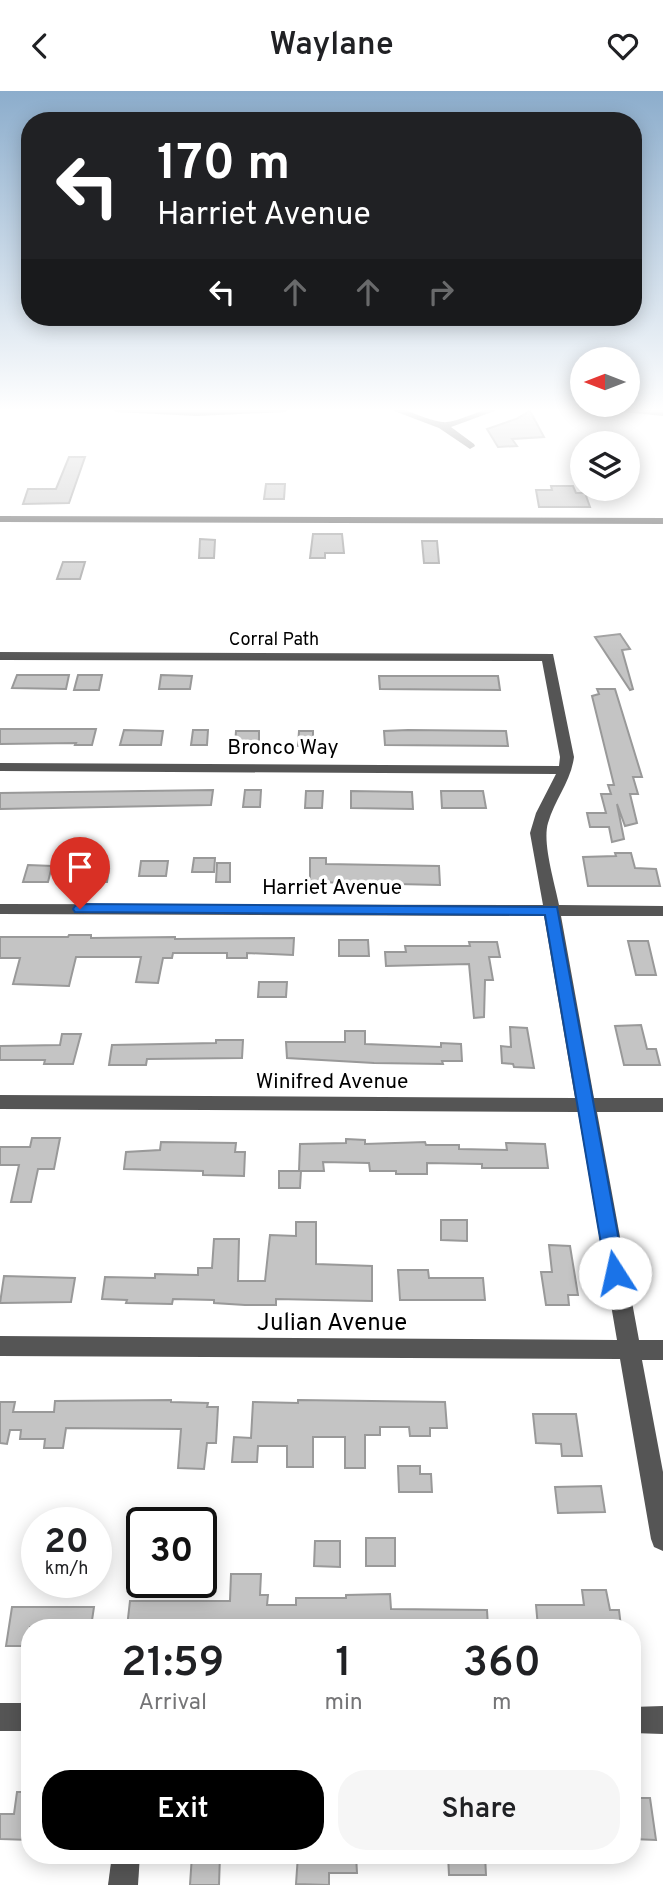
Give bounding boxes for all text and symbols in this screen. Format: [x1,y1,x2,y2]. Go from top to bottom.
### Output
text: Waylane [269,26,394,66]
icon: back [21,27,59,65]
icon: heart [604,27,642,65]
text: 170 m [157,135,290,197]
icon: left [42,140,133,231]
text: Harriet Avenue [157,196,371,236]
icon: left [203,273,241,311]
icon: ahead [276,273,314,311]
icon: ahead [349,273,387,311]
icon: right [422,273,460,311]
north arrow [570,347,640,417]
map controls [570,347,640,501]
button: layers [570,431,640,501]
street label: Corral Path [229,629,319,652]
street label: Bronco Way [227,735,339,762]
pin [50,837,110,909]
icon: arrive [61,848,99,886]
street label: Harriet Avenue [262,875,402,902]
street label: Winifred Avenue [256,1069,408,1096]
position arrow [578,1236,652,1310]
street label: Julian Avenue [257,1309,407,1339]
speed limit sign: 30 [126,1507,217,1598]
text: 20 [44,1521,89,1565]
text: km/h [45,1558,88,1581]
text: 21:59 [121,1638,224,1691]
text: 1 [335,1638,352,1691]
text: 360 [463,1638,541,1691]
text: Arrival [138,1689,207,1718]
text: min [324,1689,363,1718]
text: m [492,1689,512,1718]
button: Exit [42,1770,324,1850]
button: Share [338,1770,620,1850]

